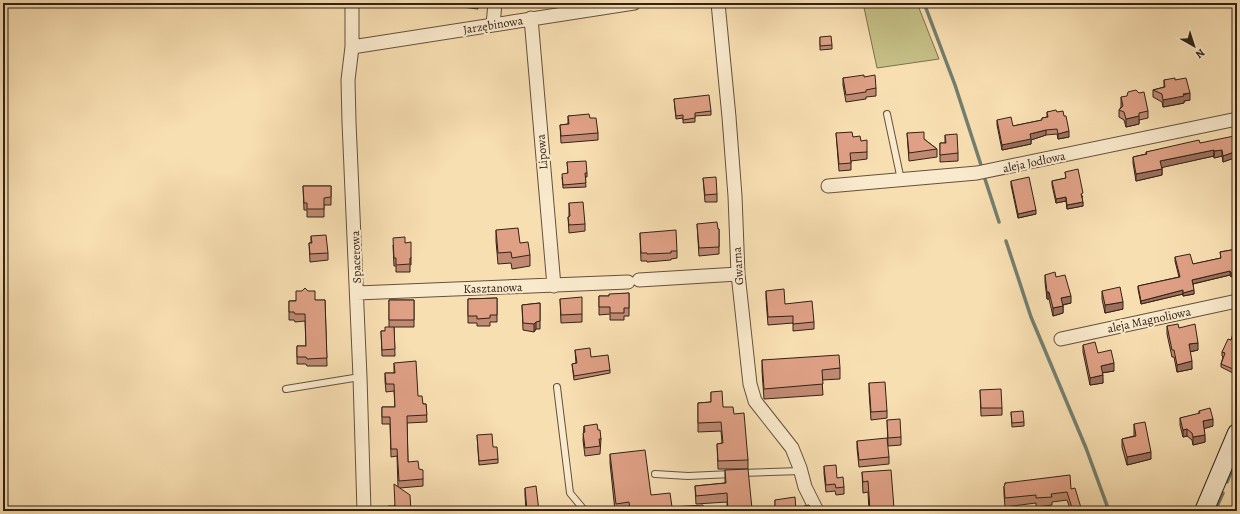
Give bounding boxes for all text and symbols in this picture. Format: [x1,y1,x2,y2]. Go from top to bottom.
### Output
street label: Jarzębinowa [462,12,524,38]
north arrow [1174,26,1214,66]
text: N [1192,45,1208,62]
street label: Lipowa [532,133,552,170]
street label: aleja Jodłowa [1001,147,1067,176]
street label: Spacerowa [347,230,365,284]
street label: Gwarna [729,246,747,286]
street label: Kasztanowa [463,279,523,297]
street label: aleja Magnoliowa [1106,303,1193,337]

